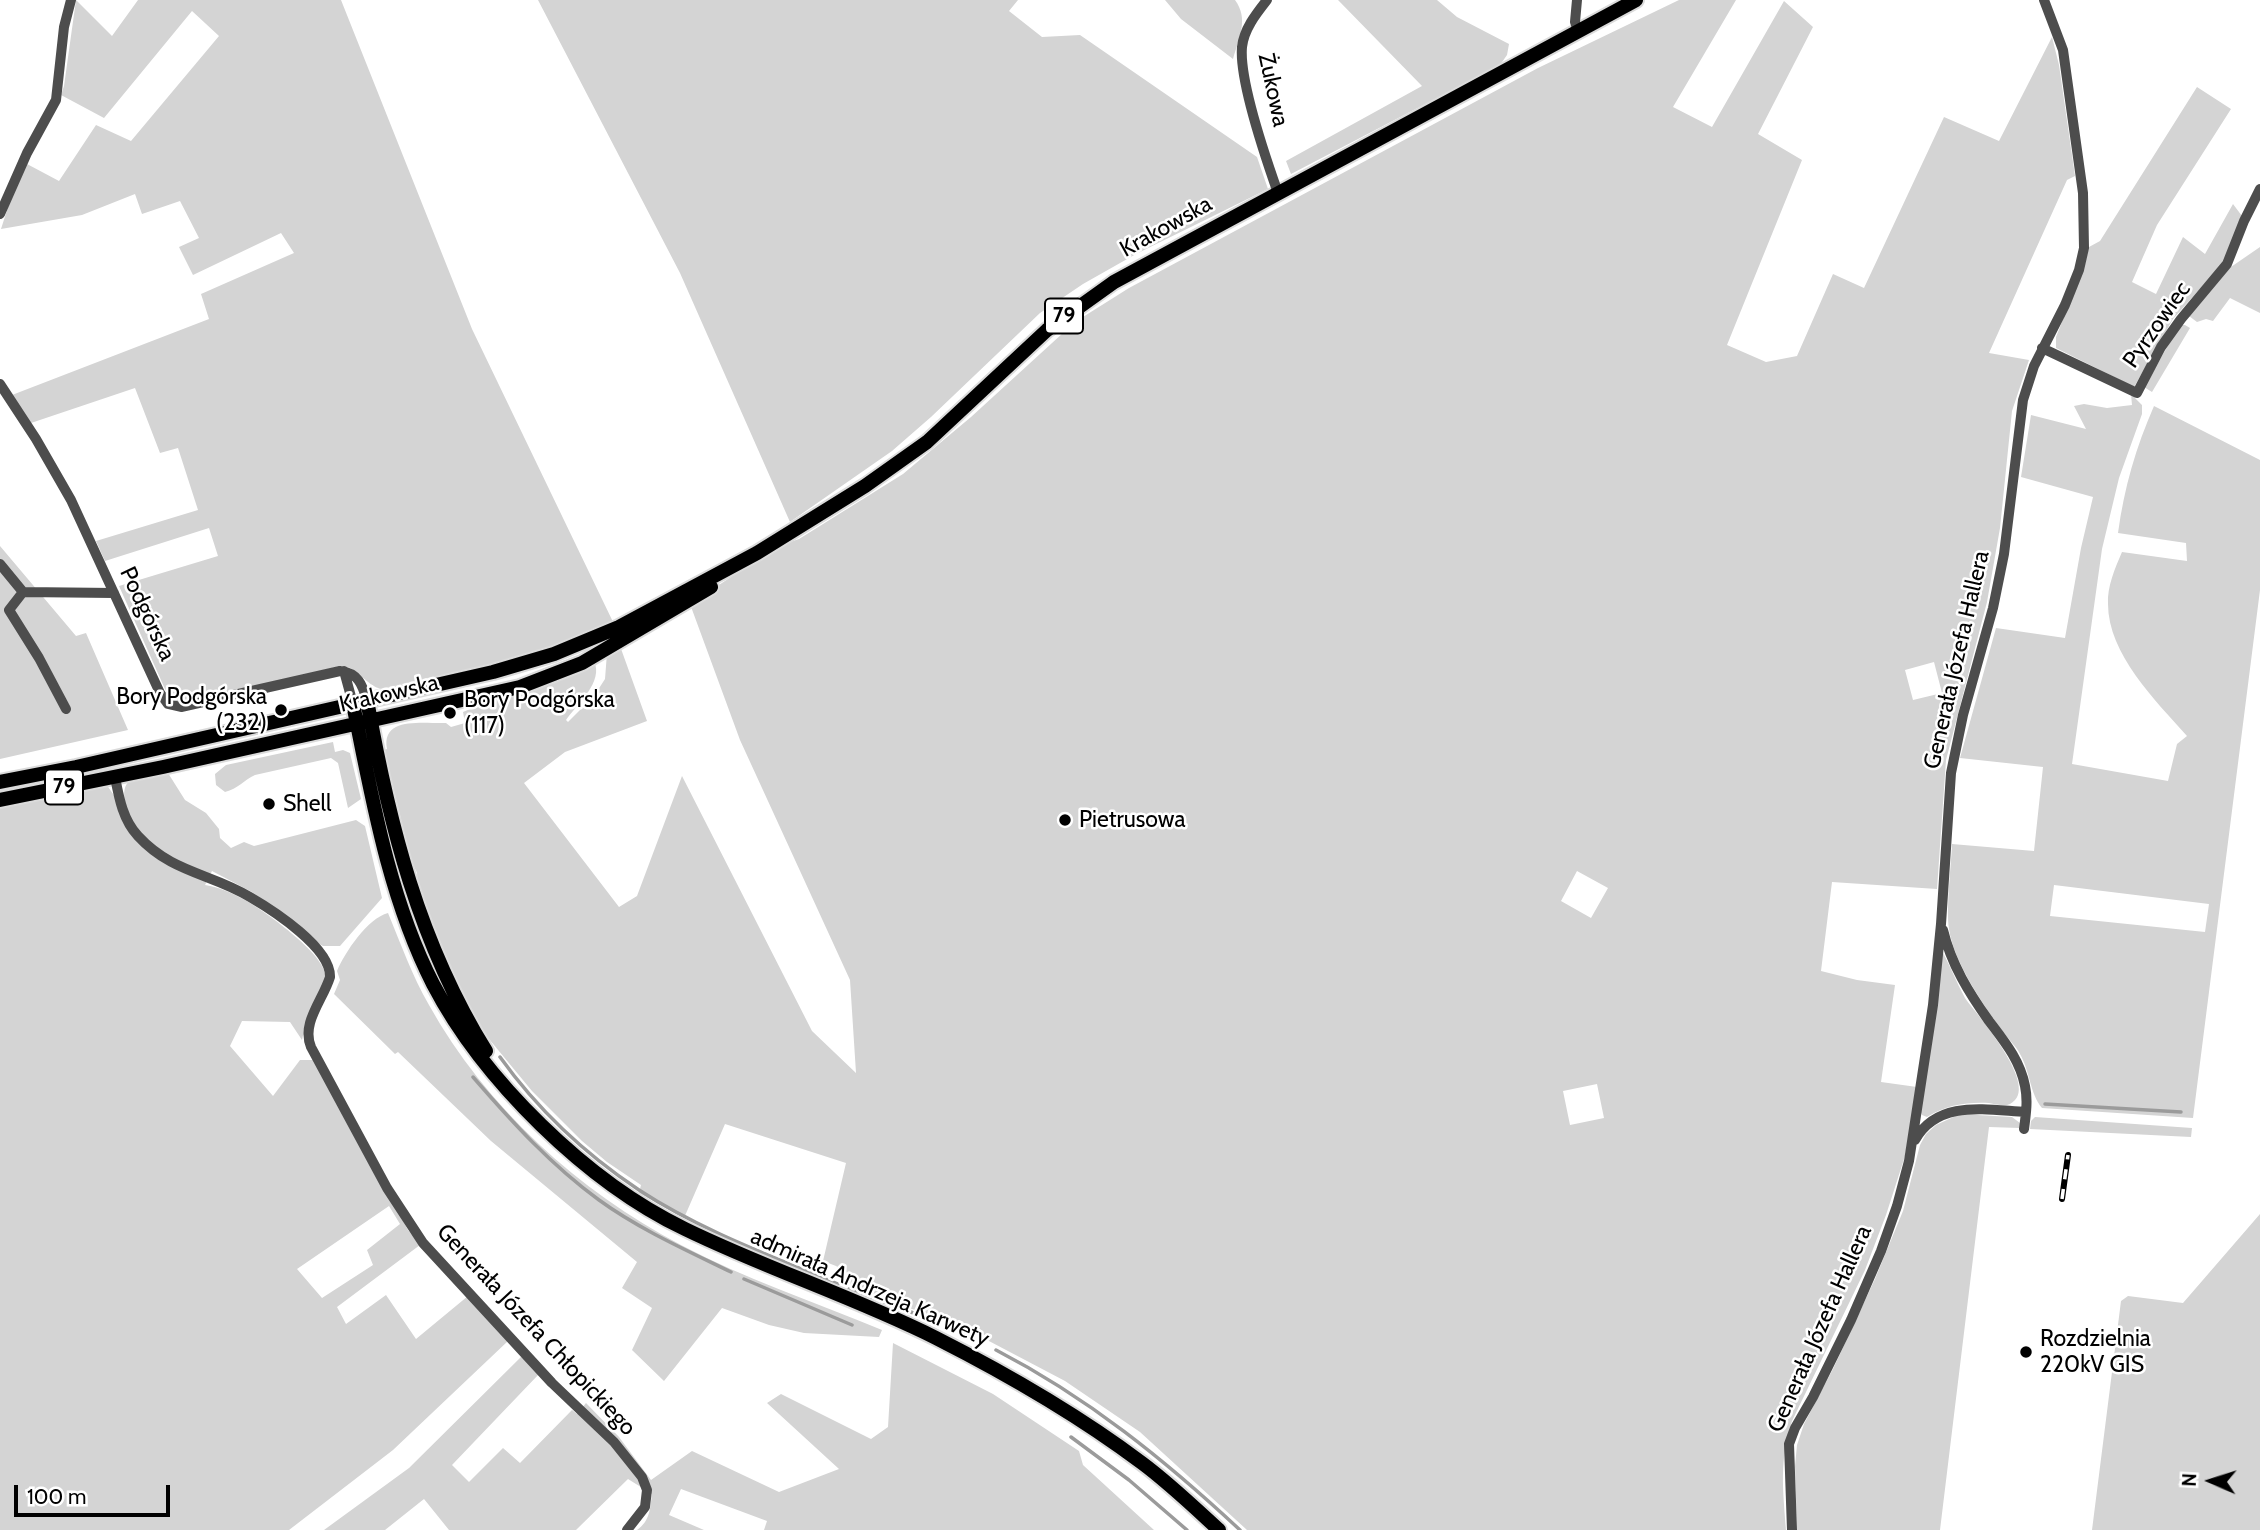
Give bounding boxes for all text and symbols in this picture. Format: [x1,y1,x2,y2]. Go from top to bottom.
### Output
street label: Żukowa [1252,51,1294,129]
street label: Krakowska [1115,190,1217,264]
street label: Pyrzowiec [2117,277,2197,373]
road number: 79 [1045,298,1083,334]
street label: Generała Józefa Hallera [1918,548,1996,772]
street label: Podgórska [113,563,181,665]
street label: Krakowska [337,669,441,719]
place label: Bory Podgórska (232) [116,683,267,737]
place label: Bory Podgórska (117) [464,686,615,740]
marker: Bory Podgórska (232) [273,702,289,718]
marker: Bory Podgórska (117) [442,705,458,721]
road number: 79 [45,770,83,804]
place label: Shell [283,790,331,818]
marker: Shell [261,796,277,812]
place label: Pietrusowa [1079,806,1185,834]
marker: Pietrusowa [1057,812,1073,828]
street label: Generała Józefa Chłopickiego [431,1218,641,1442]
street label: Generała Józefa Hallera [1762,1221,1878,1437]
street label: admirała Andrzeja Karwety [746,1223,994,1353]
place label: Rozdzielnia 220kV GIS [2040,1325,2151,1379]
marker: Rozdzielnia 220kV GIS [2018,1344,2034,1360]
north arrow [2176,1446,2246,1516]
scale bar [18,1470,173,1514]
text: N [2178,1473,2201,1487]
text: 100 m [27,1484,86,1509]

